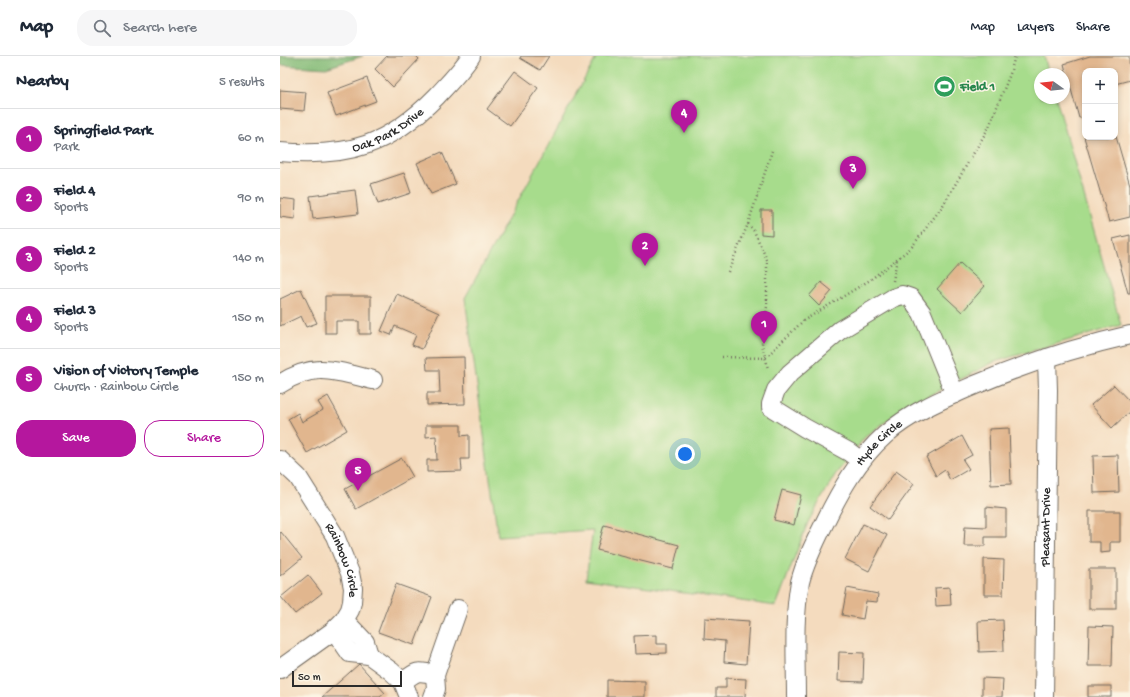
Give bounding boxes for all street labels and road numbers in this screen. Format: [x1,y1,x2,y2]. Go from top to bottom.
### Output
street label: Oak Park Drive [351,104,427,156]
street label: Hyde Circle [853,416,905,469]
street label: Pleasant Drive [1038,487,1054,568]
street label: Rainbow Circle [321,521,360,598]

